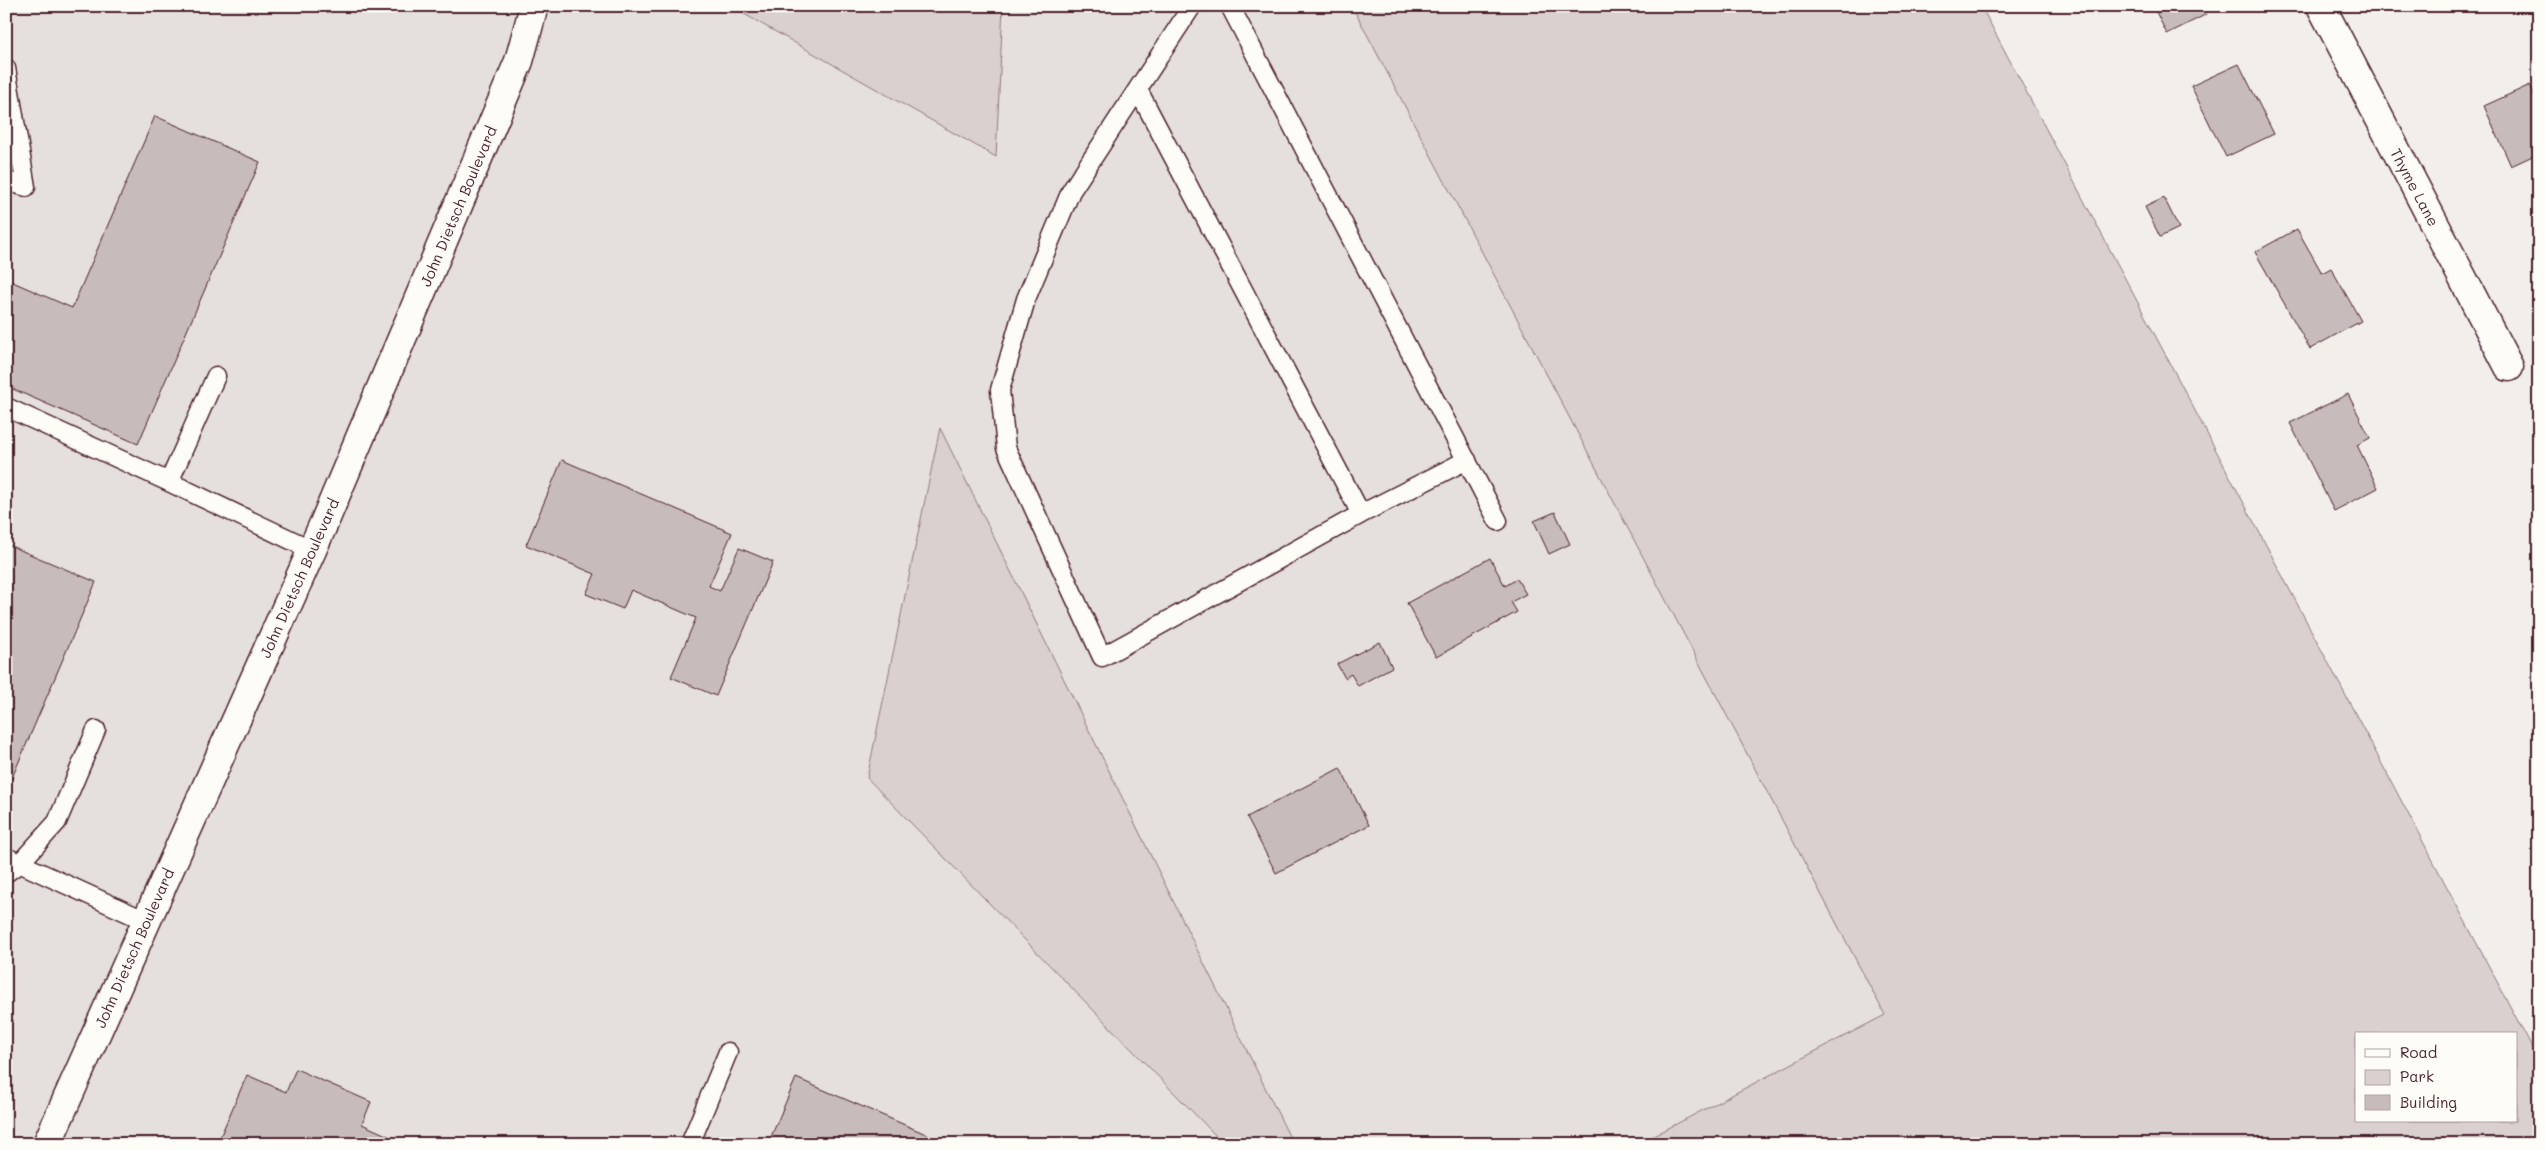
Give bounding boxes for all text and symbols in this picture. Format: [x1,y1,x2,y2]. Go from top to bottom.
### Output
street label: John Dietsch Boulevard [415,123,501,289]
street label: Thyme Lane [2386,145,2444,229]
street label: John Dietsch Boulevard [255,495,343,661]
street label: John Dietsch Boulevard [90,865,178,1031]
legend [2355,1032,2518,1122]
text: Road [2400,1042,2437,1062]
text: Park [2400,1066,2434,1086]
text: Building [2400,1092,2457,1112]

